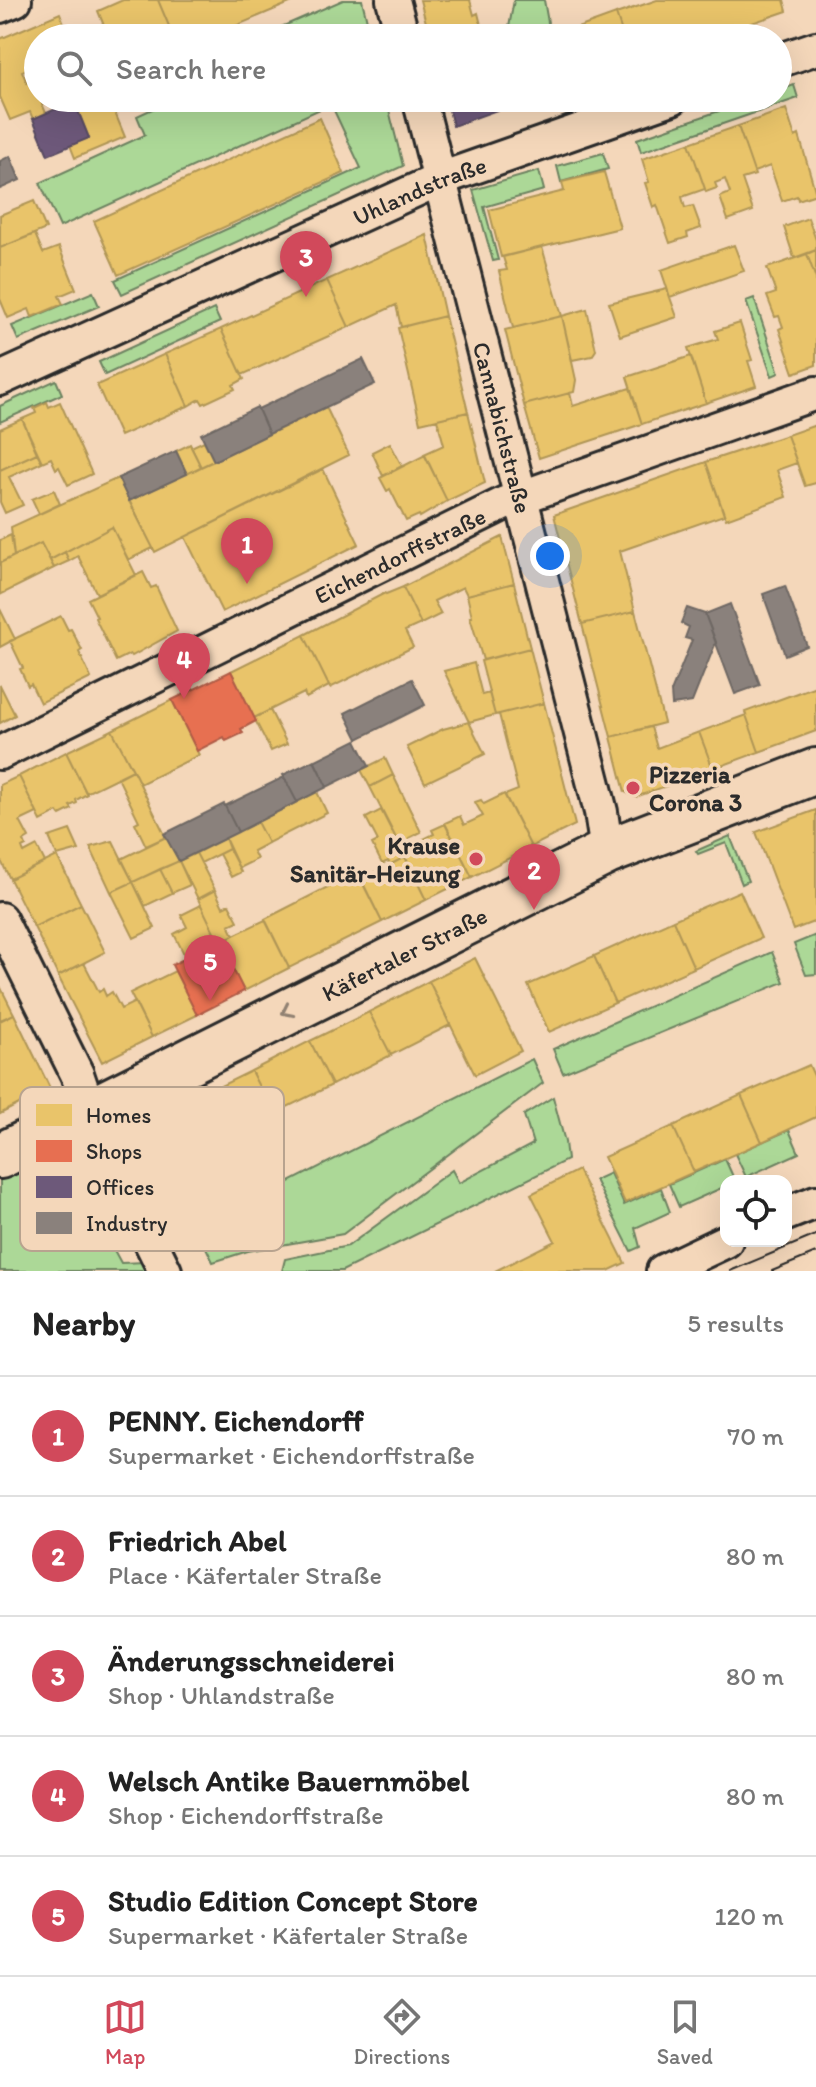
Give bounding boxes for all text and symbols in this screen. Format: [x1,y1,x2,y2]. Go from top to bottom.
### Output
search box [24,24,792,112]
icon: search [52,46,96,90]
text: Search here [116,50,266,87]
street label: Uhlandstraße [348,150,490,231]
pin: 3 [280,231,332,297]
street label: Cannabichstraße [467,339,539,516]
street label: Eichendorffstraße [309,501,490,610]
pin: 1 [221,518,273,584]
your location [530,536,570,576]
pin: 4 [158,633,210,699]
place label: Pizzeria Corona 3 [649,760,742,817]
marker: Pizzeria Corona 3 [624,779,642,797]
place label: Krause Sanitär-Heizung [290,831,461,889]
pin: 2 [508,844,560,910]
marker: Krause Sanitär-Heizung [467,850,485,868]
street label: Käfertaler Straße [317,900,492,1007]
pin: 5 [184,935,236,1001]
one-way arrow [280,1001,295,1017]
legend [20,1087,284,1251]
text: Homes [86,1102,151,1129]
text: Shops [86,1138,142,1165]
text: Offices [86,1174,154,1201]
map controls [720,1175,792,1247]
button: locate [720,1175,792,1247]
text: Industry [86,1210,168,1237]
text: Nearby [32,1303,135,1344]
text: 5 results [687,1307,784,1339]
text: PENNY. Eichendorff [108,1402,363,1439]
text: 1 [52,1420,64,1452]
text: 70 m [727,1420,784,1452]
text: Supermarket · Eichendorffstraße [108,1439,475,1471]
text: Friedrich Abel [108,1522,286,1559]
text: 2 [51,1540,65,1572]
text: 80 m [726,1540,784,1572]
text: Place · Käfertaler Straße [108,1559,382,1591]
text: Änderungsschneiderei [108,1642,395,1679]
text: 3 [51,1660,65,1692]
text: 80 m [726,1660,784,1692]
text: Shop · Uhlandstraße [108,1679,335,1711]
text: Welsch Antike Bauernmöbel [108,1762,469,1799]
text: 4 [50,1780,66,1812]
text: 80 m [726,1780,784,1812]
text: Shop · Eichendorffstraße [108,1799,384,1831]
text: Studio Edition Concept Store [108,1882,478,1919]
text: 5 [51,1900,65,1932]
text: 120 m [715,1900,784,1932]
text: Supermarket · Käfertaler Straße [108,1919,468,1951]
tab: Map [103,1995,147,2070]
tab: Directions [354,1995,450,2070]
tab: Saved [657,1995,713,2070]

